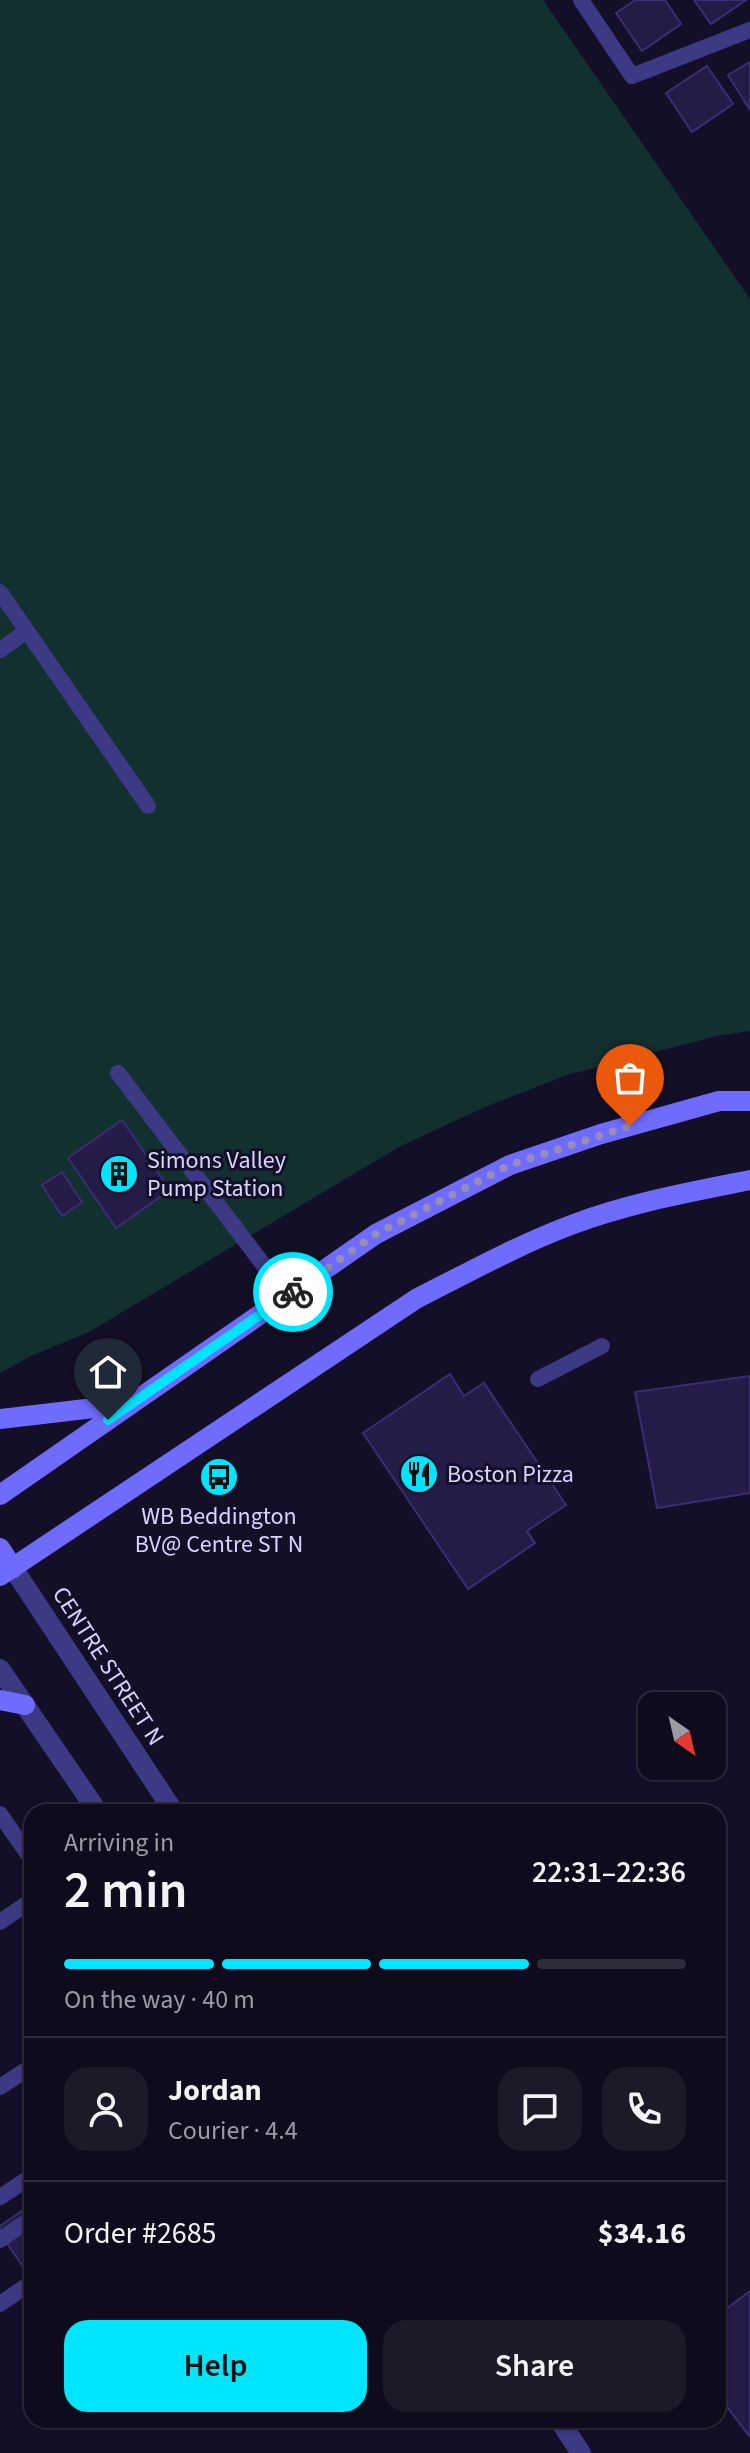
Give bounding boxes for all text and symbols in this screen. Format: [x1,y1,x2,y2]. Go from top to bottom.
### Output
pin [596,1044,664,1126]
icon: bag [608,1056,652,1100]
place label: Simons Valley Pump Station [147,1143,286,1206]
building icon: Simons Valley Pump Station [98,1153,140,1195]
courier [253,1252,333,1332]
icon: bike [271,1270,315,1314]
pin [74,1338,142,1420]
icon: home [86,1350,130,1394]
restaurant icon: Boston Pizza [398,1453,440,1495]
bus stop icon: WB Beddington BV@ Centre ST N [198,1456,240,1498]
place label: Boston Pizza [447,1457,574,1492]
place label: WB Beddington BV@ Centre ST N [135,1499,303,1562]
street label: CENTRE STREET N [43,1580,173,1752]
north arrow [638,1692,726,1780]
map controls [638,1692,726,1780]
text: Arriving in [64,1824,174,1861]
text: 22:31–22:36 [532,1851,686,1894]
text: 2 min [64,1854,188,1928]
text: On the way · 40 m [64,1981,255,2018]
button: person [64,2067,148,2151]
button: chat [498,2067,582,2151]
button: phone [602,2067,686,2151]
text: Jordan [168,2069,262,2112]
text: Courier · 4.4 [168,2112,298,2149]
text: Order #2685 [64,2212,217,2255]
text: $34.16 [598,2212,686,2255]
button: Help [64,2320,367,2412]
button: Share [383,2320,686,2412]

